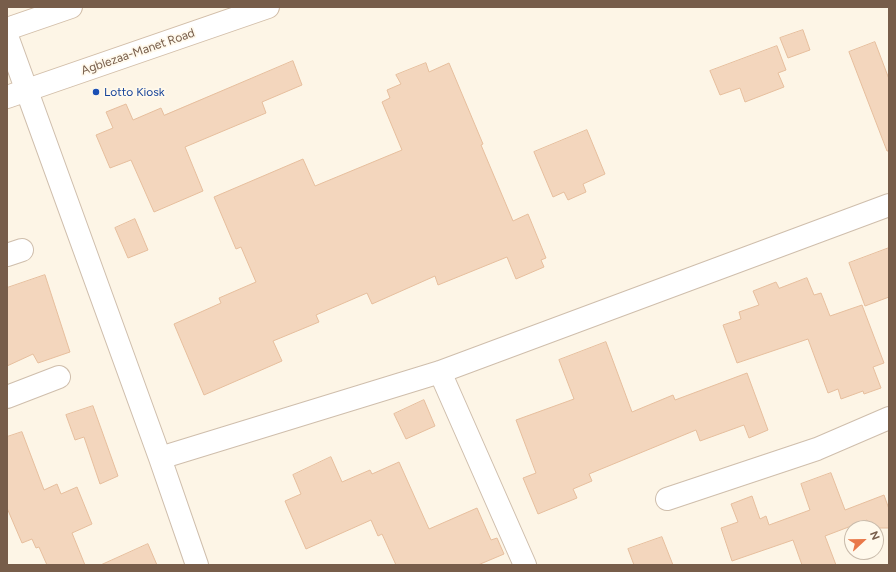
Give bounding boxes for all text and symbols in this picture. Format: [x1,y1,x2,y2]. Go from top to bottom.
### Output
street label: Agblezaa-Manet Road [79,26,197,78]
place label: Lotto Kiosk [104,85,165,99]
marker: Lotto Kiosk [91,87,101,97]
north arrow [844,520,884,560]
text: N [867,529,882,542]

